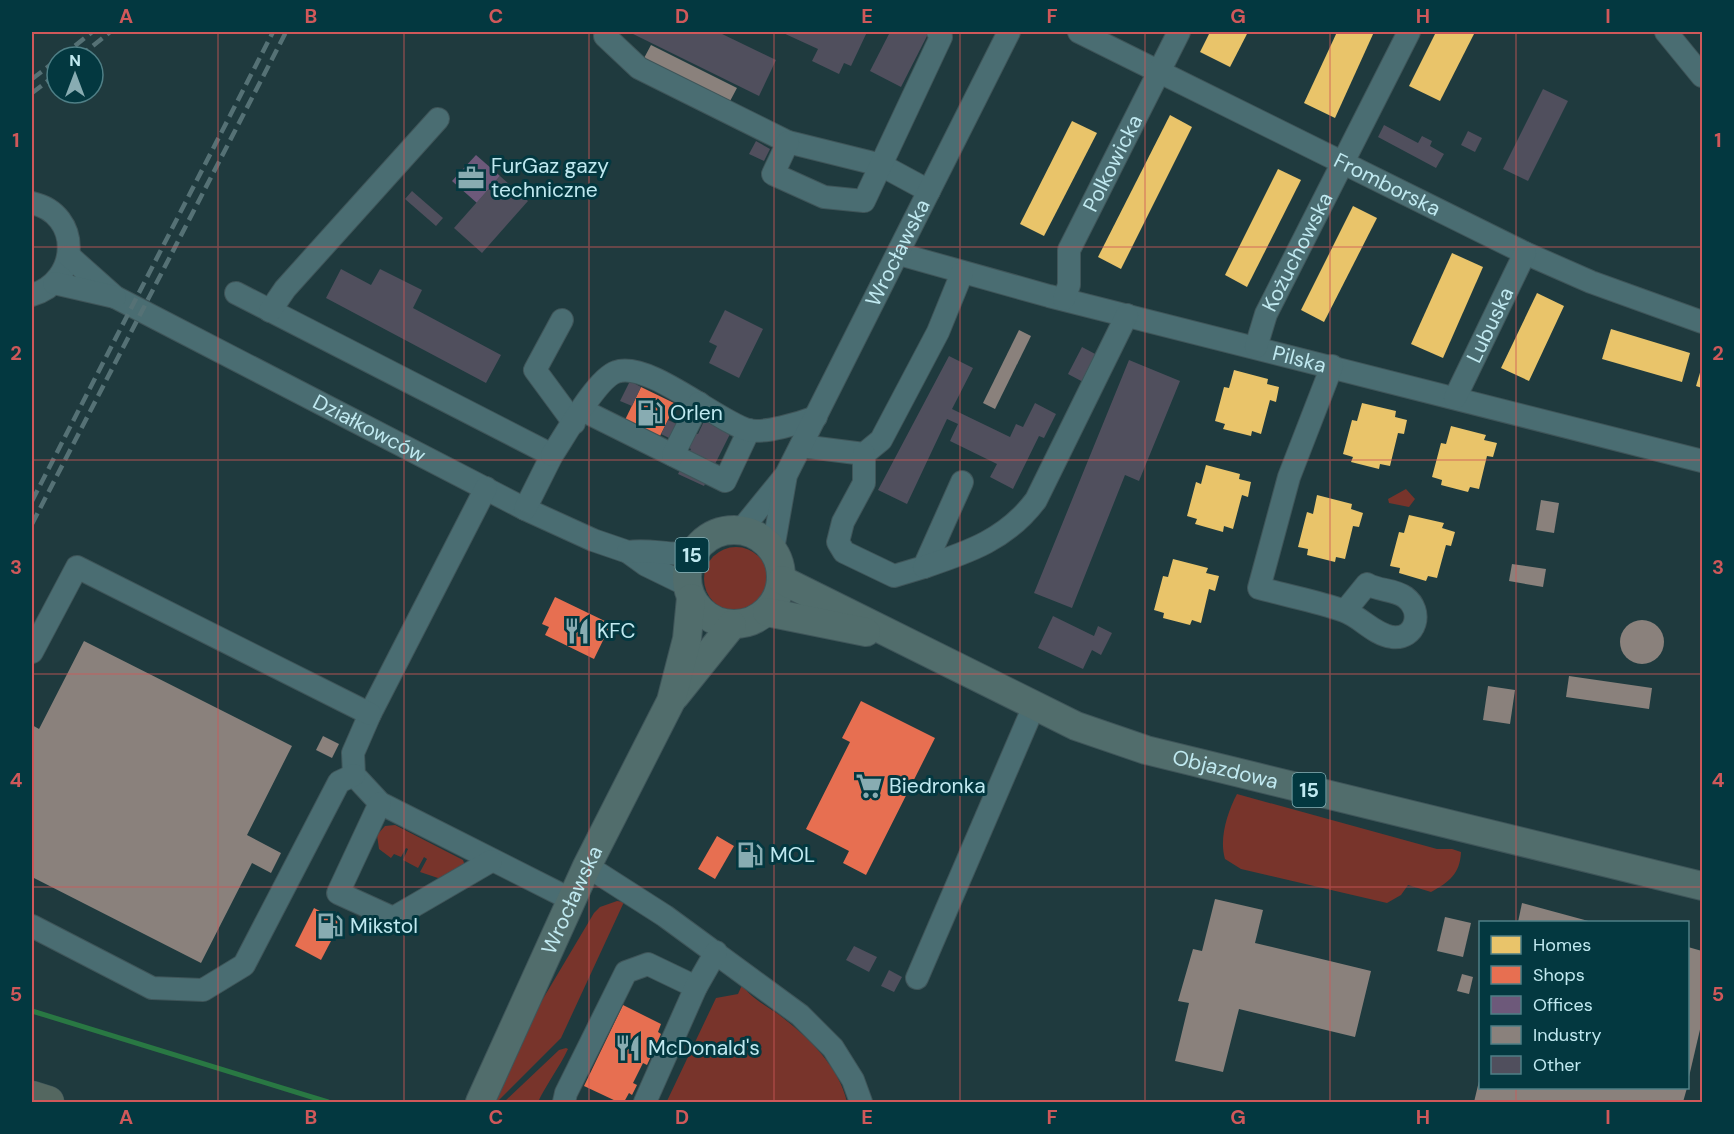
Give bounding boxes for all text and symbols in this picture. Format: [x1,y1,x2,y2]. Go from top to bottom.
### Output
text: A [119,3,133,29]
text: B [305,3,317,29]
text: C [489,3,503,29]
text: D [675,3,689,29]
text: E [861,3,873,29]
text: F [1046,3,1058,29]
text: G [1230,3,1246,29]
text: H [1416,3,1430,29]
text: I [1605,3,1611,29]
north arrow [45,45,105,105]
text: N [69,50,81,71]
street label: Polkowicka [1076,110,1149,217]
text: 1 [12,127,20,153]
text: 1 [1714,127,1722,153]
street label: Fromborska [1329,147,1445,223]
place label: FurGaz gazy techniczne [491,152,609,204]
office icon: FurGaz gazy techniczne [456,163,486,193]
street label: Kożuchowska [1255,188,1339,316]
street label: Wrocławska [859,194,937,311]
street label: Lubuska [1460,283,1520,368]
street label: Pilska [1270,339,1329,379]
text: 2 [10,340,22,366]
text: 2 [1712,340,1724,366]
street label: Działkowców [308,388,431,469]
fuel station icon: Orlen [635,398,665,428]
place label: Orlen [670,399,723,427]
road number: 15 [676,538,708,572]
text: 3 [10,554,22,580]
text: 3 [1712,554,1724,580]
restaurant icon: KFC [562,616,592,646]
place label: KFC [597,617,636,645]
street label: Objazdowa [1170,743,1281,796]
text: 4 [10,767,23,793]
text: 4 [1712,767,1725,793]
supermarket icon: Biedronka [854,771,884,801]
place label: Biedronka [889,772,986,800]
road number: 15 [1292,773,1326,807]
fuel station icon: MOL [735,840,765,870]
street label: Wrocławska [535,841,609,959]
place label: MOL [770,841,815,869]
fuel station icon: Mikstol [315,911,345,941]
place label: Mikstol [350,912,418,940]
legend [1479,921,1689,1089]
text: Homes [1533,933,1591,957]
text: Shops [1533,963,1585,987]
text: 5 [10,981,22,1007]
text: 5 [1712,981,1724,1007]
text: Offices [1533,993,1593,1017]
text: Industry [1533,1023,1602,1047]
restaurant icon: McDonald's [613,1033,643,1063]
place label: McDonald's [648,1034,760,1062]
text: Other [1533,1053,1582,1077]
text: A [119,1104,133,1130]
text: B [305,1104,317,1130]
text: C [489,1104,503,1130]
text: D [675,1104,689,1130]
text: E [861,1104,873,1130]
text: F [1046,1104,1058,1130]
text: G [1230,1104,1246,1130]
text: H [1416,1104,1430,1130]
text: I [1605,1104,1611,1130]

